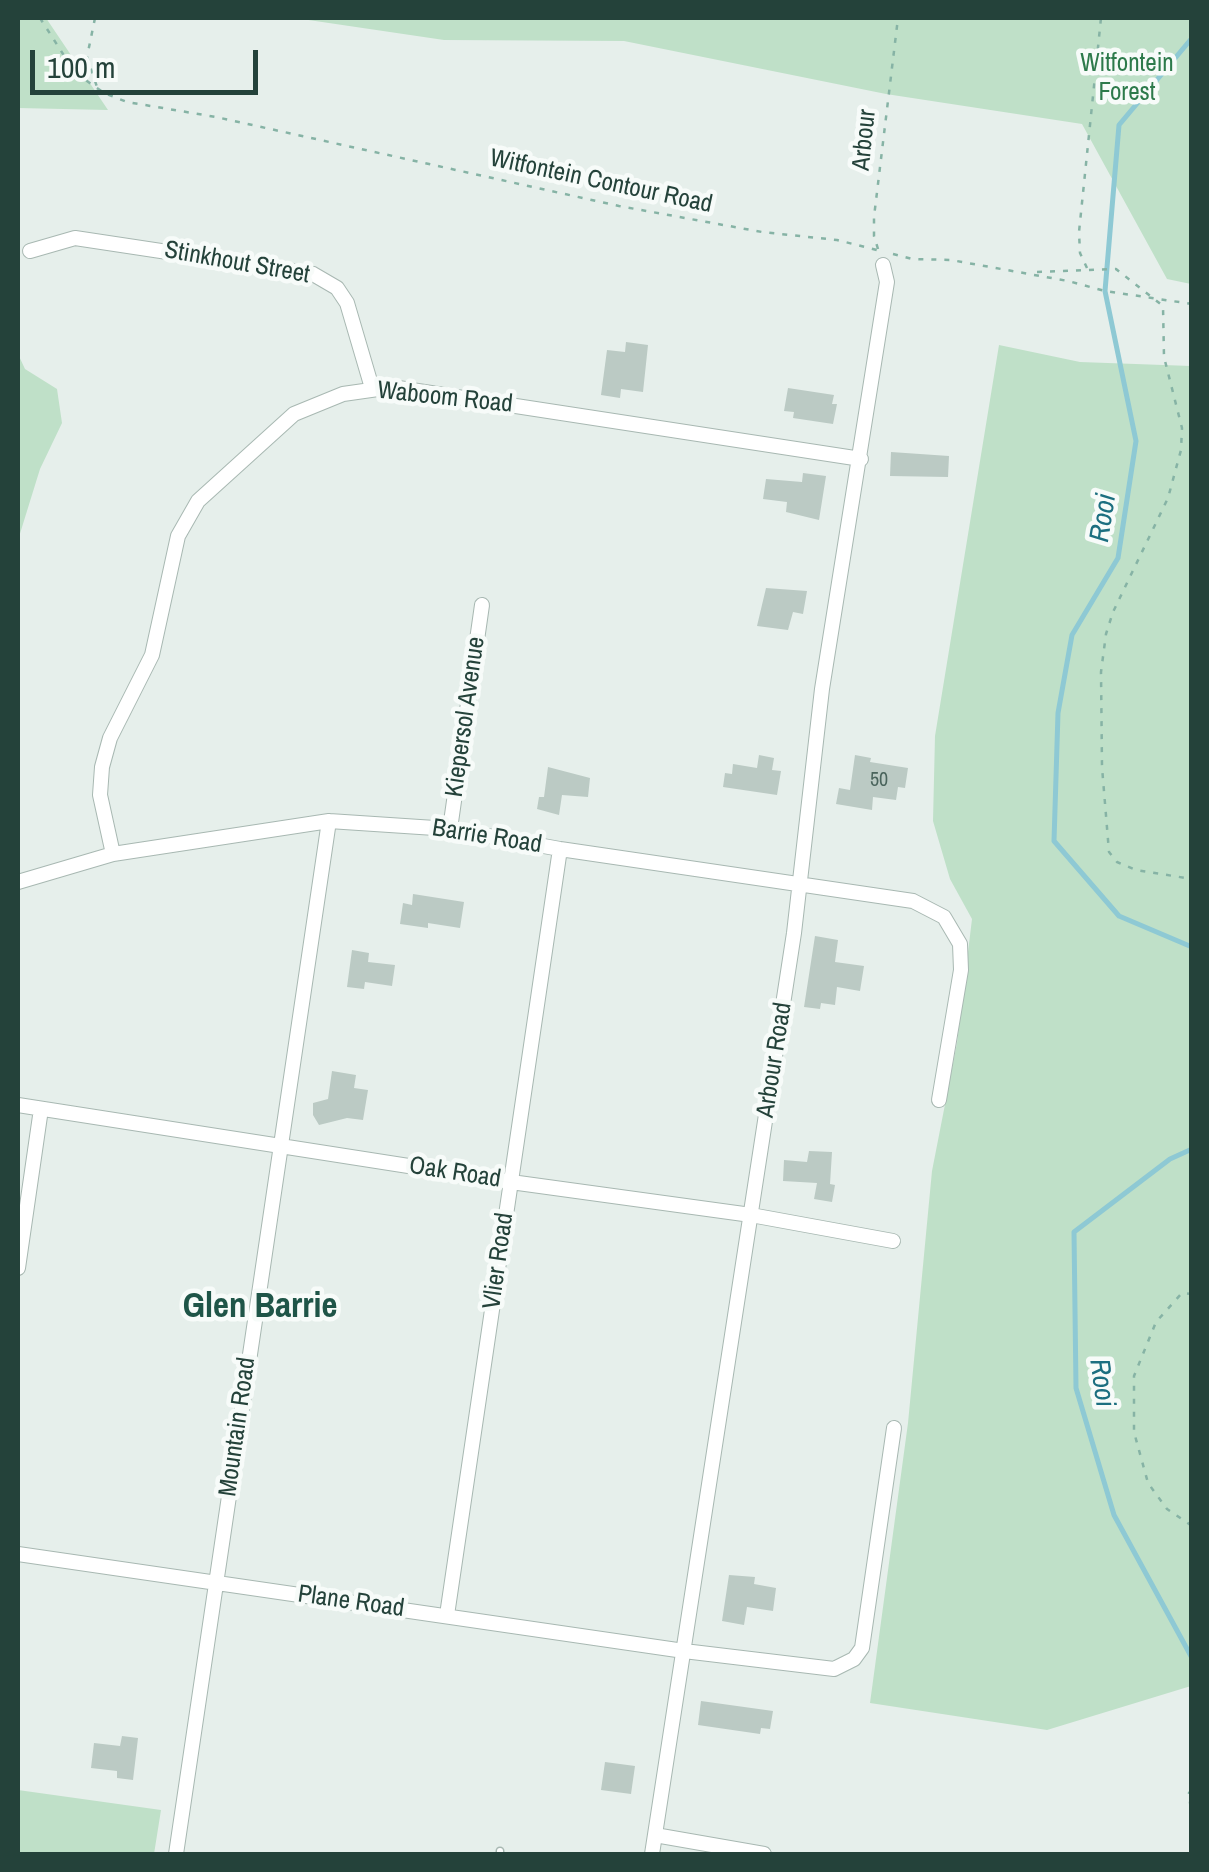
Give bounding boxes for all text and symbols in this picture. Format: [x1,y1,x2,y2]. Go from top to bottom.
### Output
scale bar [35,30,262,92]
text: 100 m [47,47,115,87]
park label: Witfontein Forest [1080,49,1174,108]
street label: Arbour [847,108,883,172]
street label: Witfontein Contour Road [487,144,715,220]
street label: Stinkhout Street [162,235,312,291]
street label: Waboom Road [376,376,514,420]
water label: Rooi [1084,491,1124,545]
street label: Kiepersol Avenue [440,635,492,799]
house number: 50 [870,769,888,793]
street label: Barrie Road [430,814,544,860]
street label: Arbour Road [751,1000,799,1120]
street label: Oak Road [407,1151,503,1195]
street label: Vlier Road [477,1211,521,1311]
district label: Glen Barrie [183,1287,337,1329]
street label: Mountain Road [213,1356,263,1498]
water label: Rooi [1081,1357,1121,1409]
street label: Plane Road [296,1580,406,1624]

